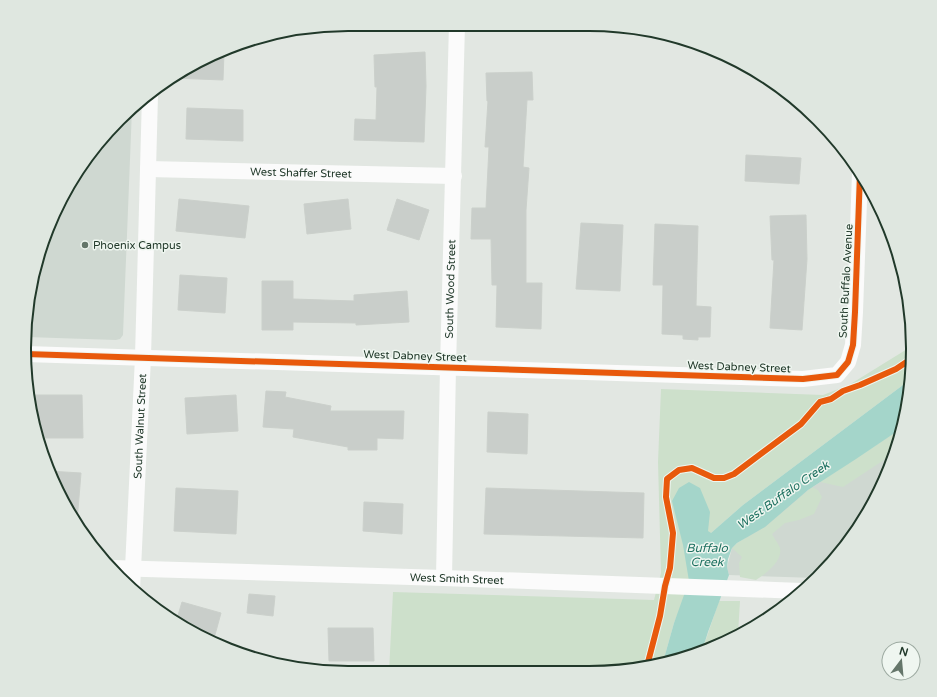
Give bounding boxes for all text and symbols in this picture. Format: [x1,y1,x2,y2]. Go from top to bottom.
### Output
street label: West Shaffer Street [250,165,352,180]
street label: South Buffalo Avenue [837,224,855,338]
place label: Phoenix Campus [93,239,181,252]
street label: South Wood Street [442,239,458,339]
marker: Phoenix Campus [80,240,90,250]
street label: West Dabney Street [363,348,467,364]
street label: West Dabney Street [687,359,791,375]
street label: South Walnut Street [131,373,149,479]
water label: West Buffalo Creek [734,457,833,532]
water label: Buffalo Creek [686,541,729,569]
street label: West Smith Street [410,570,504,587]
north arrow [881,641,921,681]
text: N [898,644,910,659]

